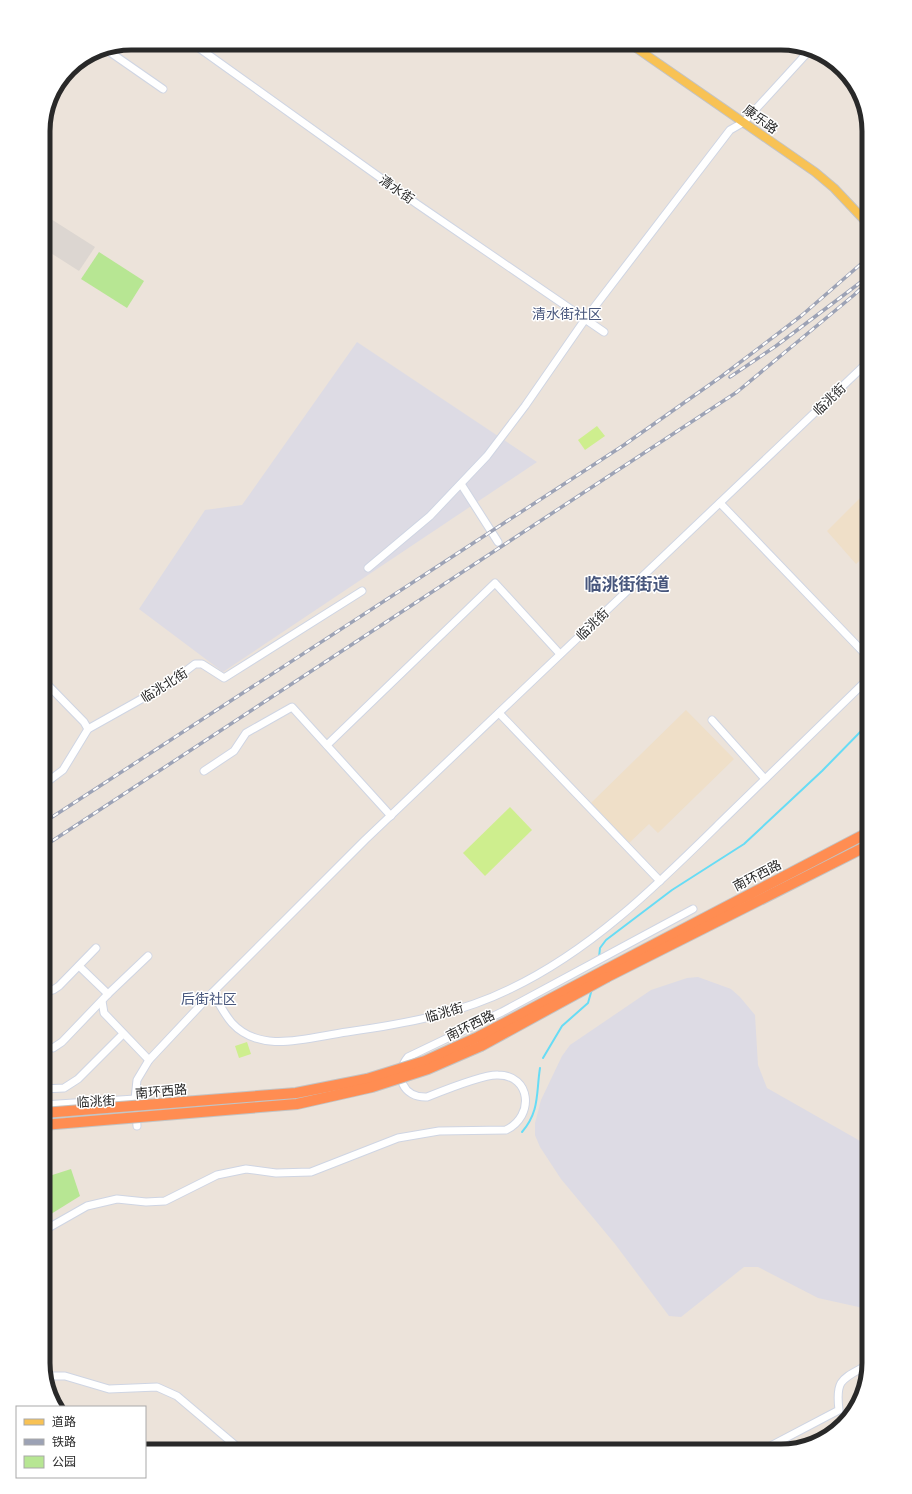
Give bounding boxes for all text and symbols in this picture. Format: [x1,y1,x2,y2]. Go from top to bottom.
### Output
street label: 康乐路 [741,101,781,137]
street label: 清水街 [376,171,418,207]
district label: 清水街社区 [532,305,602,323]
street label: 临洮街 [809,380,849,418]
district label: 临洮街街道 [585,574,670,594]
street label: 临洮街 [572,605,612,643]
street label: 临洮北街 [138,664,190,706]
street label: 南环西路 [730,856,784,894]
district label: 后街社区 [181,990,237,1008]
street label: 临洮街 [423,999,465,1025]
street label: 南环西路 [443,1006,497,1044]
street label: 南环西路 [134,1081,188,1101]
street label: 临洮街 [76,1092,116,1110]
legend [16,1406,146,1478]
text: 道路 [52,1414,76,1429]
text: 铁路 [52,1434,76,1449]
text: 公园 [52,1454,76,1469]

